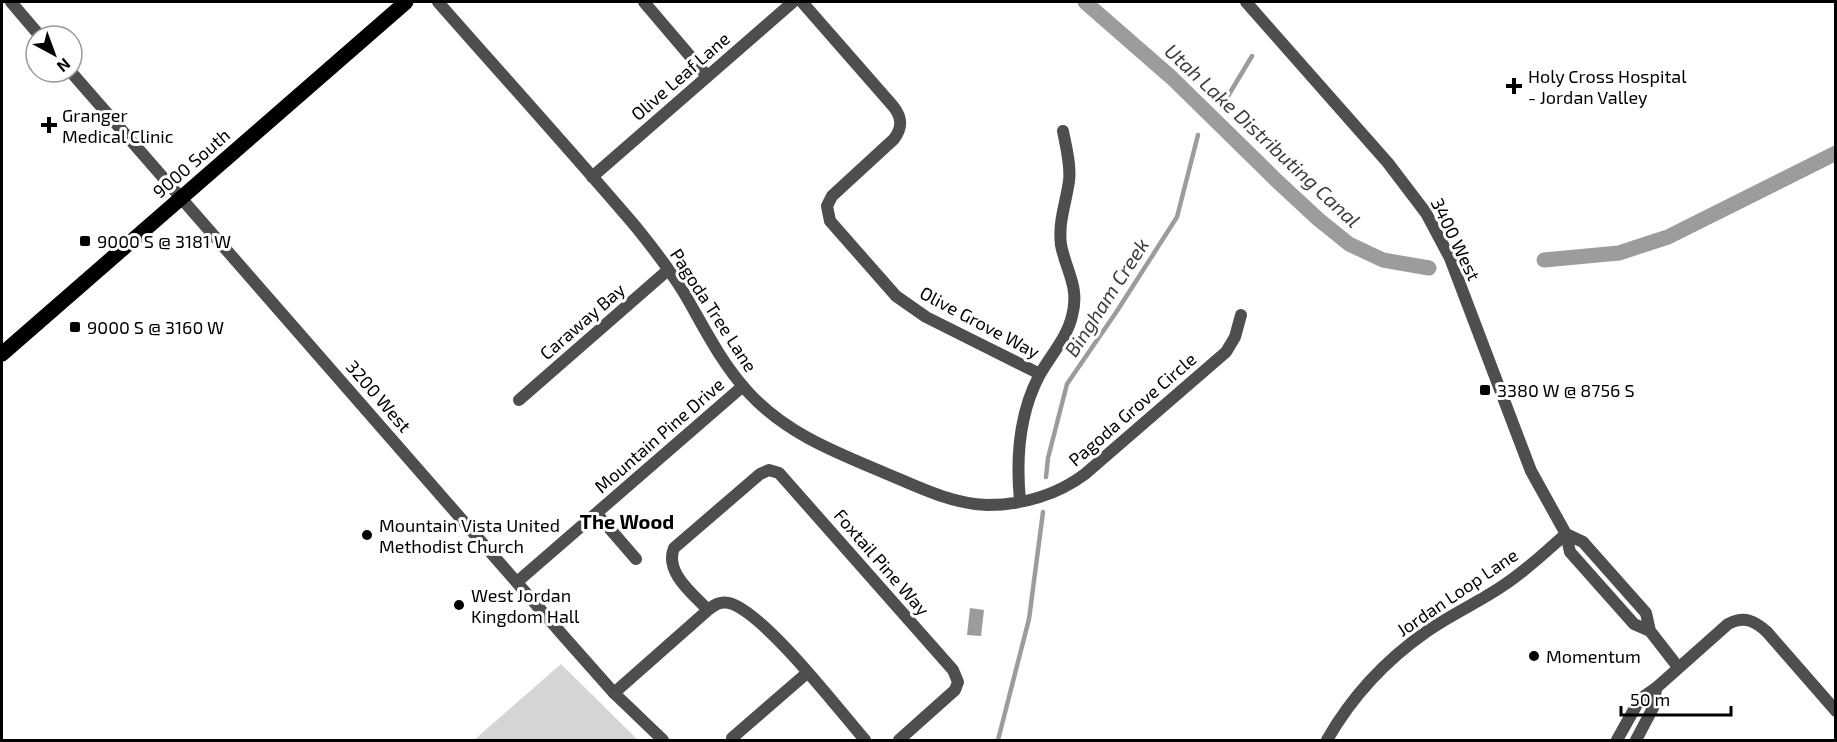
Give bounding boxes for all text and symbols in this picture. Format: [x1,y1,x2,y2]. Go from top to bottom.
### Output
north arrow [24,24,84,84]
street label: Olive Leaf Lane [626,27,734,125]
water label: Utah Lake Distributing Canal [1160,38,1366,232]
text: N [54,55,75,77]
place label: Holy Cross Hospital - Jordan Valley [1528,65,1687,108]
marker: Holy Cross Hospital - Jordan Valley [1505,77,1523,95]
place label: Granger Medical Clinic [62,104,174,147]
marker: Granger Medical Clinic [40,116,58,134]
street label: 9000 South [148,124,234,202]
street label: 3400 West [1427,194,1485,284]
place label: 9000 S @ 3181 W [97,230,231,252]
water label: Bingham Creek [1059,233,1153,361]
marker: 9000 S @ 3181 W [78,234,92,248]
street label: Pagoda Tree Lane [666,244,762,376]
street label: Caraway Bay [535,278,629,364]
street label: Olive Grove Way [916,281,1044,363]
place label: 9000 S @ 3160 W [87,316,224,338]
marker: 9000 S @ 3160 W [68,320,82,334]
street label: Pagoda Grove Circle [1064,348,1200,470]
street label: 3200 West [342,356,416,437]
street label: Mountain Pine Drive [590,373,728,497]
place label: 3380 W @ 8756 S [1497,379,1635,401]
marker: 3380 W @ 8756 S [1478,383,1492,397]
street label: Foxtail Pine Way [830,504,935,620]
district label: The Wood [580,509,674,533]
place label: Mountain Vista United Methodist Church [379,514,560,557]
marker: Mountain Vista United Methodist Church [360,528,374,542]
street label: Jordan Loop Lane [1392,543,1522,641]
place label: West Jordan Kingdom Hall [471,584,580,627]
marker: West Jordan Kingdom Hall [452,598,466,612]
place label: Momentum [1546,645,1641,667]
marker: Momentum [1527,649,1541,663]
scale bar [1621,679,1730,717]
text: 50 m [1630,688,1670,710]

